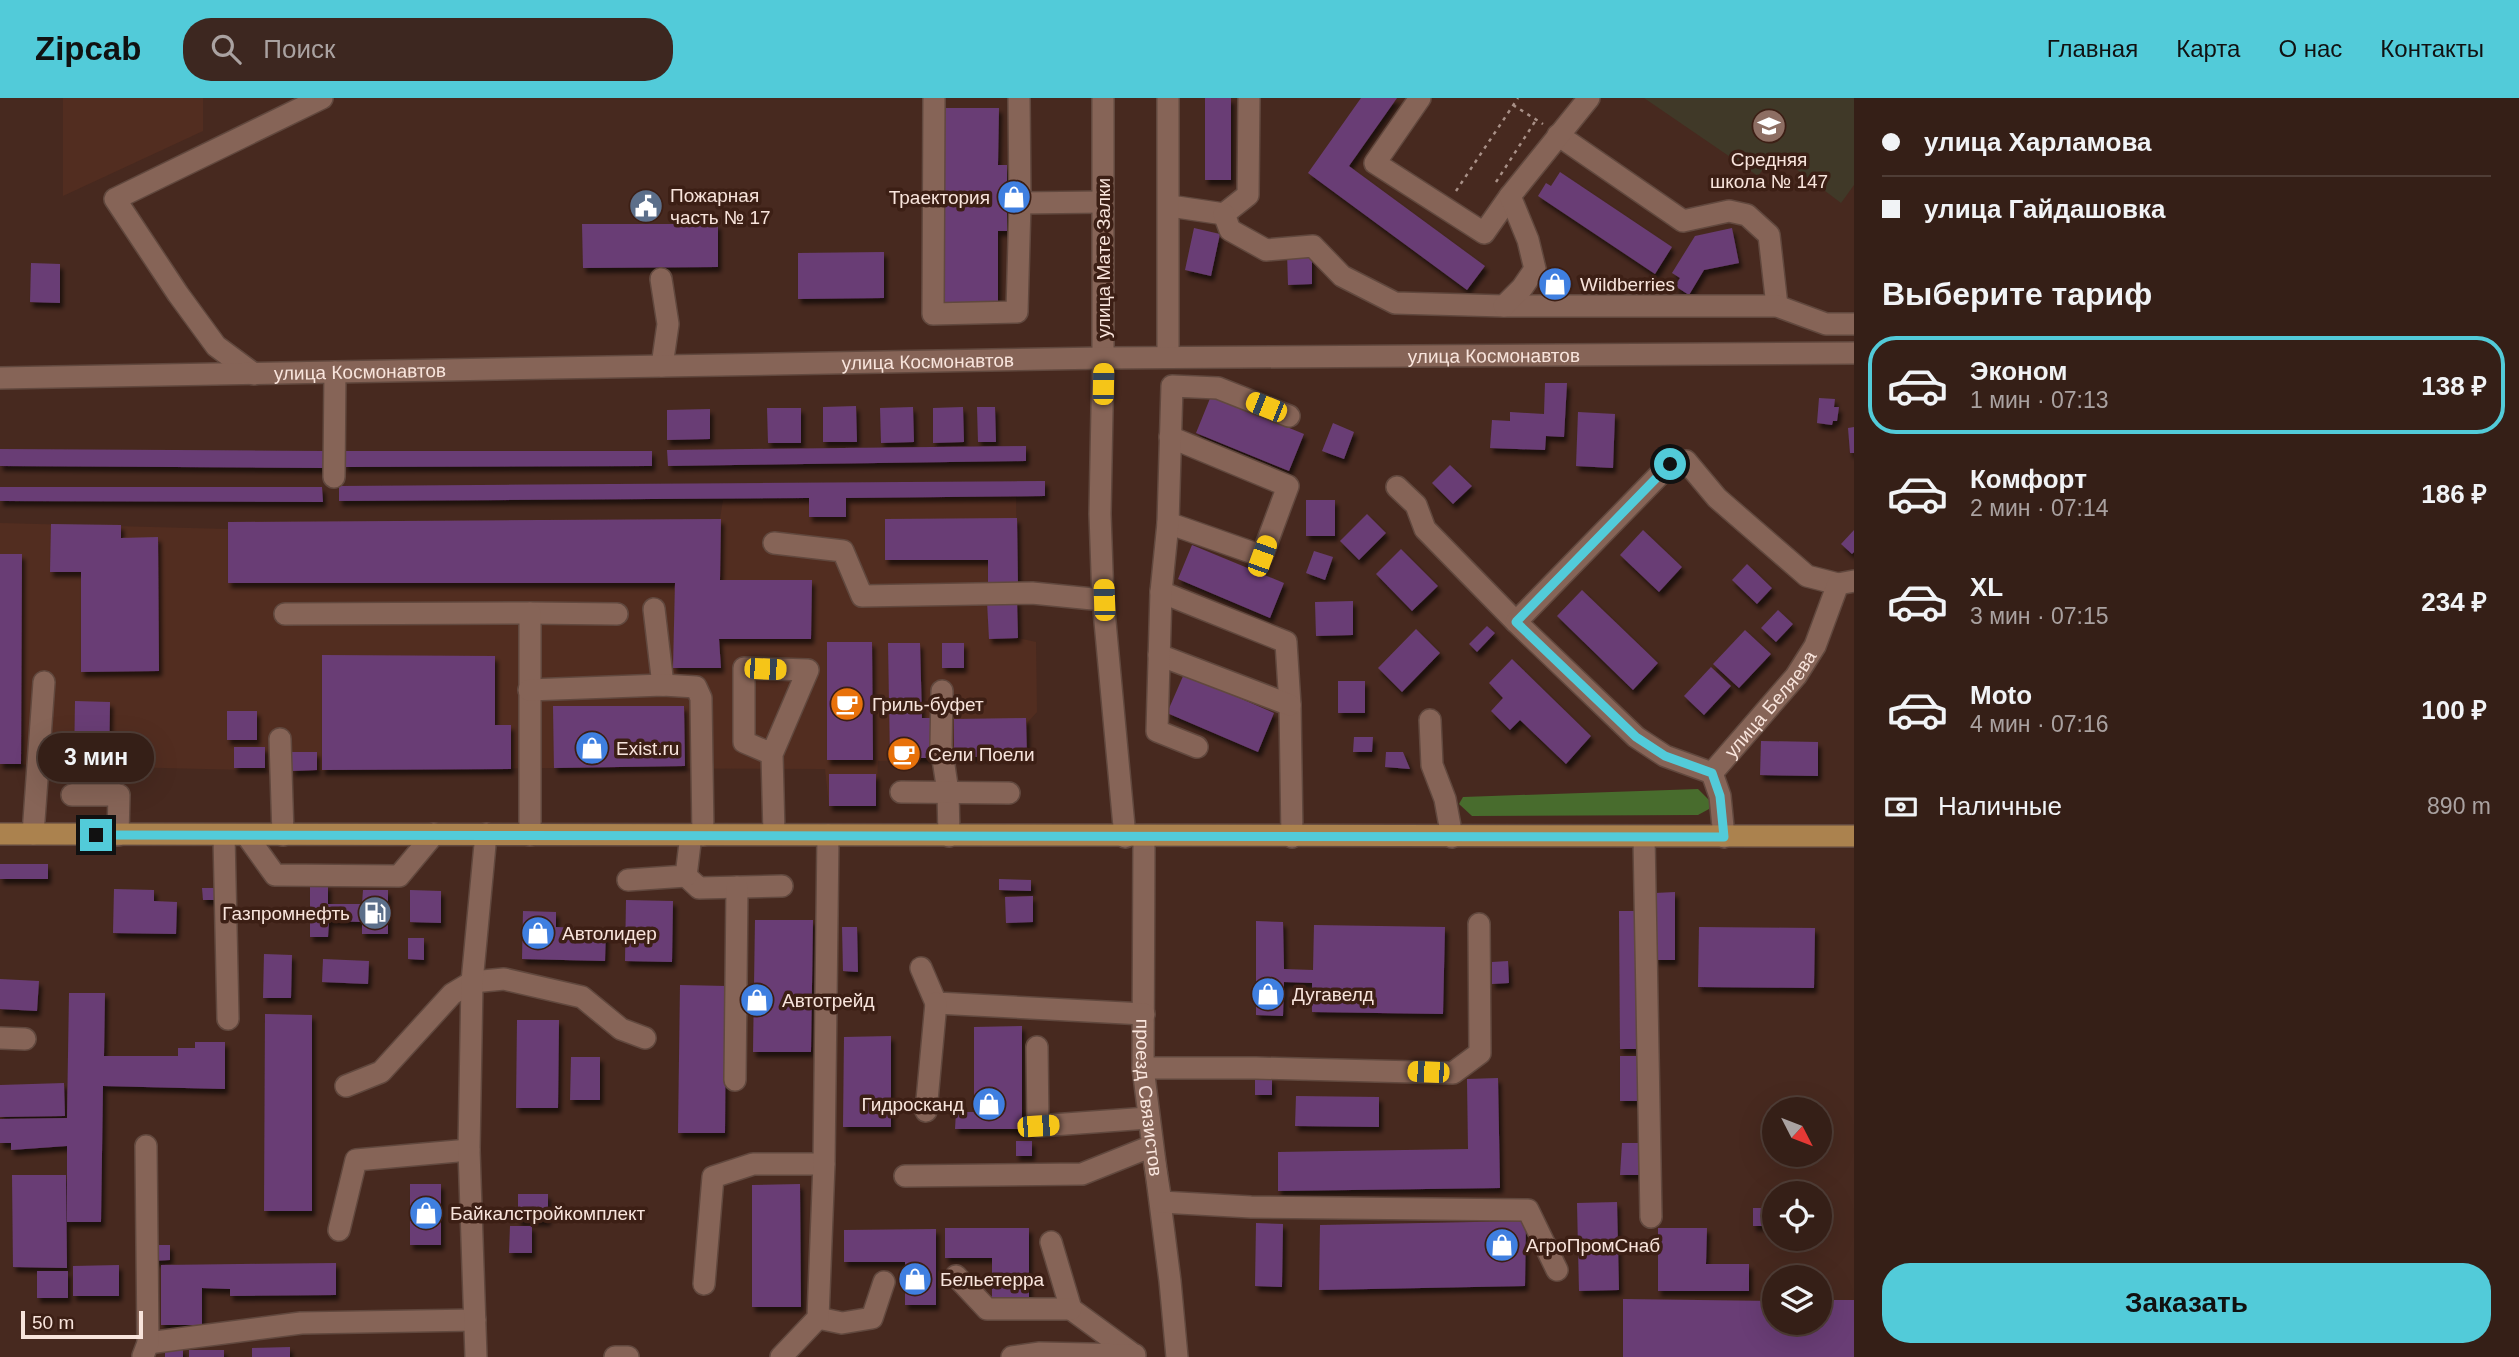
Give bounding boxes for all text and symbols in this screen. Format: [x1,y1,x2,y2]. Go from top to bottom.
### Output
search box [183,18,673,81]
text: Zipcab [35,30,141,67]
icon: search [207,30,245,68]
text: Поиск [263,34,335,64]
text: Главная [2047,35,2138,62]
text: Карта [2176,35,2240,62]
text: О нас [2278,35,2342,62]
text: Контакты [2380,35,2484,62]
school or university icon: Средняя школа № 147 [1750,107,1788,145]
text: улица Харламова [1924,127,2152,157]
place label: Средняя школа № 147 [1710,149,1828,192]
shop icon: Траектория [995,178,1033,216]
street label: улица Мате Залки [1093,178,1114,338]
place label: Пожарная часть № 17 [670,185,771,228]
public building icon: Пожарная часть № 17 [627,187,665,225]
place label: Траектория [889,187,990,208]
text: улица Гайдашовка [1924,194,2165,224]
shop icon: Wildberries [1536,265,1574,303]
place label: Wildberries [1580,274,1675,295]
text: Выберите тариф [1882,276,2152,312]
street label: улица Космонавтов [1408,344,1580,366]
street label: улица Космонавтов [842,349,1014,373]
icon: car [1886,354,1949,417]
text: Эконом [1970,356,2068,386]
street label: улица Космонавтов [274,359,446,384]
car [1093,363,1114,405]
text: 138 ₽ [2421,371,2487,401]
text: 1 мин · 07:13 [1970,387,2109,413]
car [1243,389,1290,425]
route start [1654,448,1686,480]
icon: car [1886,462,1949,525]
text: Комфорт [1970,464,2087,494]
text: 186 ₽ [2421,479,2487,509]
text: 2 мин · 07:14 [1970,495,2109,521]
car [1245,533,1280,579]
icon: car [1886,570,1949,633]
text: XL [1970,572,2003,602]
car [1093,579,1116,621]
text: 234 ₽ [2421,587,2487,617]
text: 3 мин · 07:15 [1970,603,2109,629]
street label: улица Беляева [1720,646,1820,762]
car [744,658,787,680]
icon: car [1886,678,1949,741]
text: Moto [1970,680,2032,710]
cafe icon: Гриль-буфет [828,685,866,723]
place label: Гриль-буфет [872,694,984,715]
text: 100 ₽ [2421,695,2487,725]
text: 4 мин · 07:16 [1970,711,2109,737]
shop icon: Exist.ru [573,729,611,767]
callout: 3 мин [38,734,154,782]
cafe icon: Сели Поели [885,735,923,773]
place label: Exist.ru [616,738,679,759]
text: 3 мин [64,744,128,770]
place label: Сели Поели [928,744,1035,765]
icon: cash [1882,788,1920,826]
text: Наличные [1938,791,2062,821]
text: 890 m [2427,793,2491,819]
route end [80,819,112,851]
fuel station icon: Газпромнефть [356,894,394,932]
place label: Газпромнефть [222,903,350,924]
shop icon: Автолидер [519,914,557,952]
place label: Автолидер [562,923,657,944]
shop icon: Дугавелд [1249,975,1287,1013]
shop icon: Автотрейд [738,981,776,1019]
place label: Дугавелд [1292,984,1374,1005]
place label: Автотрейд [782,990,875,1011]
street label: проезд Связистов [1132,1019,1167,1178]
car [1407,1061,1450,1083]
shop icon: Гидросканд [970,1085,1008,1123]
place label: Гидросканд [862,1094,964,1115]
north arrow [1762,1097,1832,1167]
map controls [1762,1097,1832,1335]
car [1017,1114,1060,1138]
button: locate [1762,1181,1832,1251]
shop icon: Байкалстройкомплект [407,1194,445,1232]
place label: Байкалстройкомплект [450,1203,646,1224]
shop icon: АгроПромСнаб [1483,1226,1521,1264]
place label: АгроПромСнаб [1526,1235,1660,1256]
shop icon: Бельетерра [896,1260,934,1298]
button: Заказать [1882,1263,2491,1343]
button: layers [1762,1265,1832,1335]
place label: Бельетерра [940,1269,1045,1290]
scale bar [21,1308,144,1340]
text: 50 m [32,1312,74,1333]

